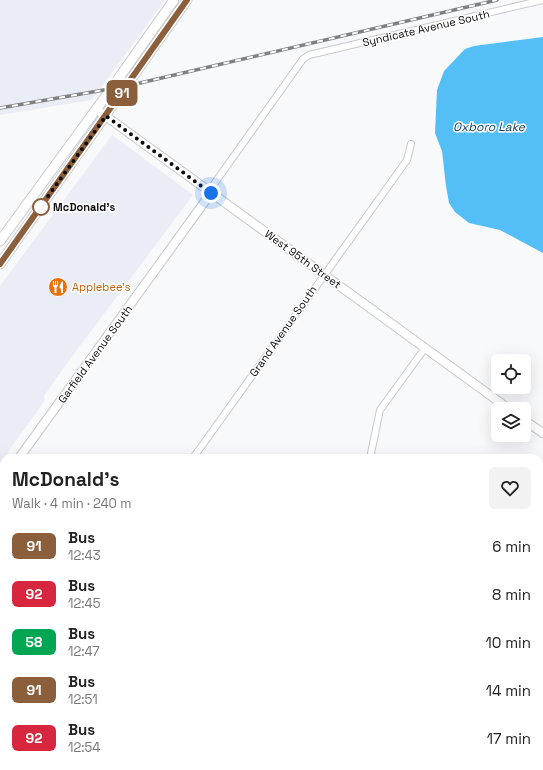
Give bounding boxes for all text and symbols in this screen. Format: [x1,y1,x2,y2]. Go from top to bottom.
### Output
street label: Syndicate Avenue South [361,7,491,49]
line badge: 91 [104,80,140,106]
text: 91 [115,84,129,102]
water label: Oxboro Lake [453,119,526,135]
your location [201,183,221,203]
marker: McDonald's [32,198,50,216]
place label: McDonald's [53,200,115,214]
street label: West 95th Street [262,227,344,291]
restaurant icon: Applebee's [47,276,69,298]
place label: Applebee's [72,280,131,294]
street label: Grand Avenue South [246,283,320,379]
street label: Garfield Avenue South [55,302,135,406]
map controls [491,354,531,442]
button: locate [491,354,531,394]
button: layers [491,402,531,442]
text: McDonald's [12,467,119,492]
button: heart [489,467,531,509]
text: Walk · 4 min · 240 m [12,495,131,512]
text: Bus [68,528,95,547]
text: 91 [27,537,41,555]
text: 6 min [492,537,531,556]
text: 12:43 [68,547,101,564]
text: Bus [68,576,95,595]
text: 92 [26,585,42,603]
text: 8 min [492,585,531,604]
text: 12:45 [68,595,100,612]
text: Bus [68,624,95,643]
text: 58 [26,633,42,651]
text: 10 min [485,633,531,652]
text: 12:47 [68,643,100,660]
text: Bus [68,672,95,691]
text: 91 [27,681,41,699]
text: 14 min [486,681,531,700]
text: 12:51 [68,691,98,708]
text: Bus [68,720,95,739]
text: 92 [26,729,42,747]
text: 17 min [487,729,531,748]
text: 12:54 [68,739,100,756]

